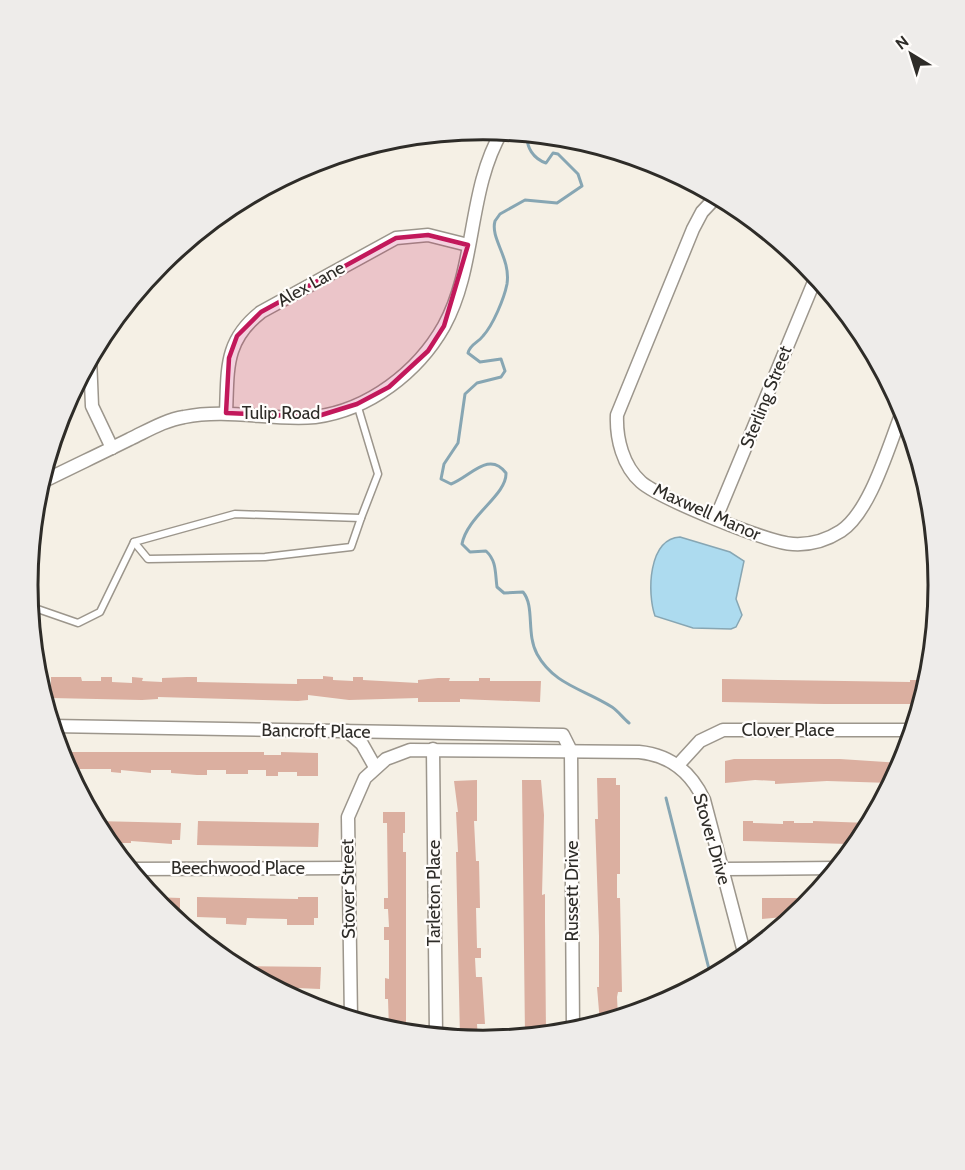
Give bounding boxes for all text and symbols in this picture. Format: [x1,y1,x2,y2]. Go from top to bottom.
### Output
north arrow [881,24,941,84]
text: N [892,32,912,54]
street label: Alex Lane [273,256,349,312]
street label: Sterling Street [735,343,797,451]
street label: Tulip Road [242,402,320,424]
street label: Maxwell Manor [650,479,764,546]
street label: Bancroft Place [261,719,371,743]
street label: Clover Place [742,719,835,741]
street label: Stover Drive [688,791,736,887]
street label: Stover Street [336,839,360,939]
street label: Tarleton Place [423,840,445,946]
street label: Russett Drive [561,841,583,941]
street label: Beechwood Place [171,857,305,879]

